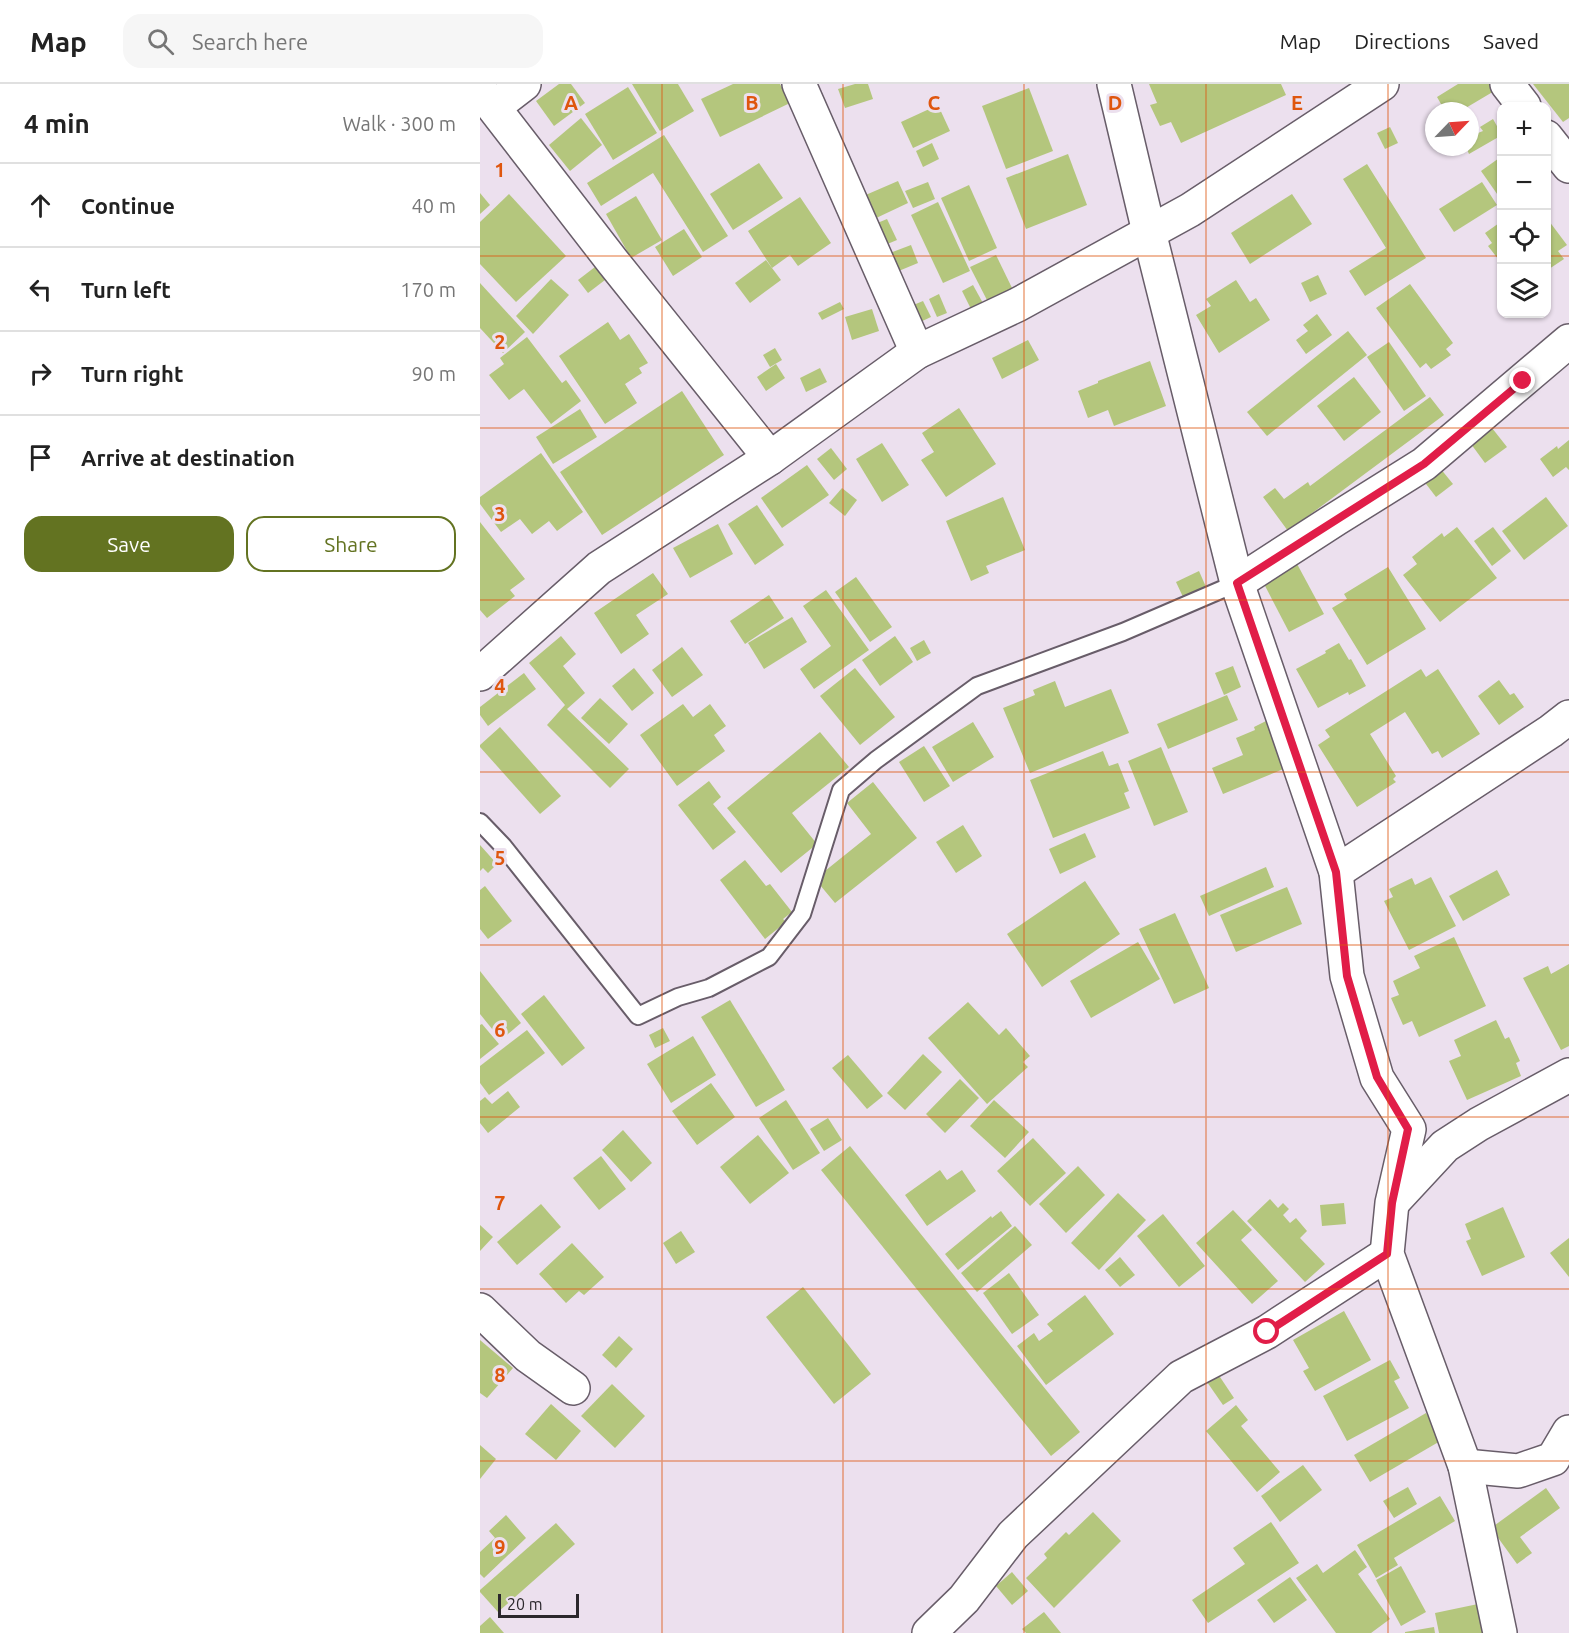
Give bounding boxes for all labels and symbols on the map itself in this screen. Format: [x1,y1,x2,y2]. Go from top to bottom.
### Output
text: A [564,91,578,114]
text: B [745,91,759,114]
text: C [928,91,941,114]
text: D [1108,91,1122,114]
text: E [1291,91,1303,114]
north arrow [1425,102,1479,156]
text: 1 [494,158,506,181]
text: 2 [494,330,506,353]
route end [1509,367,1535,393]
text: 3 [494,502,506,525]
text: 4 [494,674,506,697]
text: 5 [494,846,506,869]
text: 6 [494,1018,506,1041]
text: 7 [494,1191,506,1214]
route start [1253,1318,1279,1344]
text: 8 [494,1363,506,1386]
text: 9 [494,1535,506,1558]
scale bar [498,1591,579,1618]

